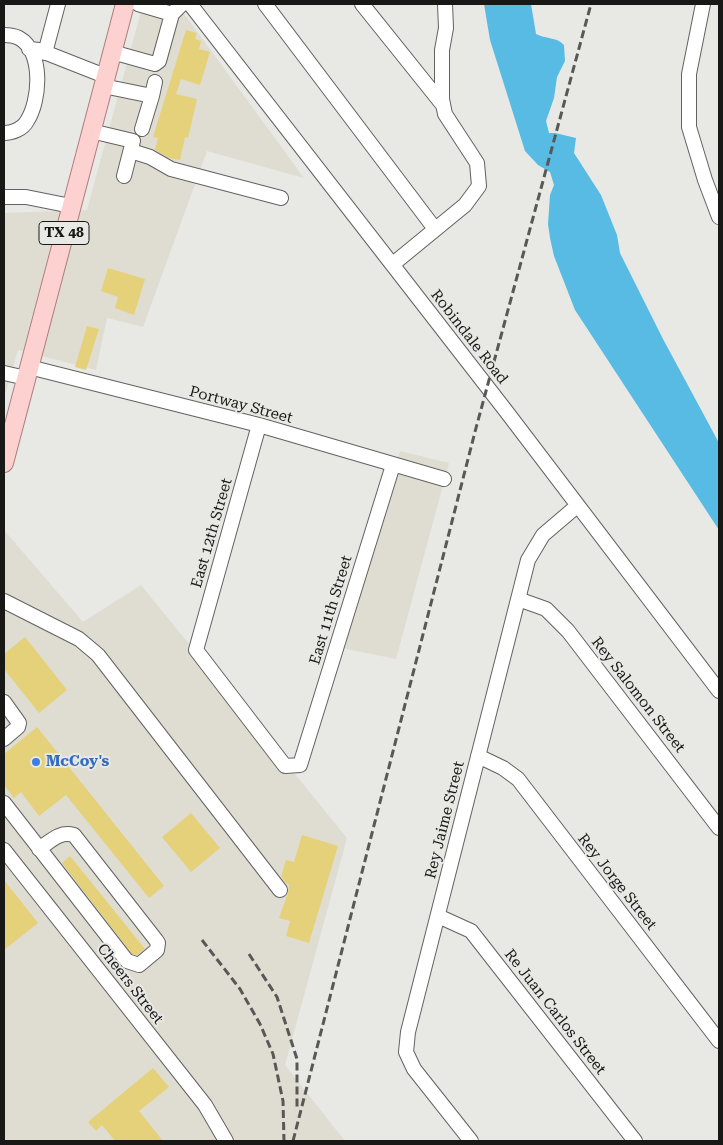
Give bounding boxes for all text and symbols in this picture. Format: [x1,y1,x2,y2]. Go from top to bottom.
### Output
road number: TX 48 [39,222,89,244]
street label: Robindale Road [427,286,511,388]
street label: Portway Street [187,383,295,427]
street label: East 12th Street [188,476,236,590]
street label: East 11th Street [306,553,356,667]
street label: Rey Salomon Street [587,634,689,756]
place label: McCoy's [46,753,109,771]
marker: McCoy's [30,756,42,768]
street label: Rey Jaime Street [422,759,468,881]
street label: Rey Jorge Street [574,830,660,934]
street label: Cheers Street [93,940,167,1028]
street label: Re Juan Carlos Street [500,946,610,1078]

